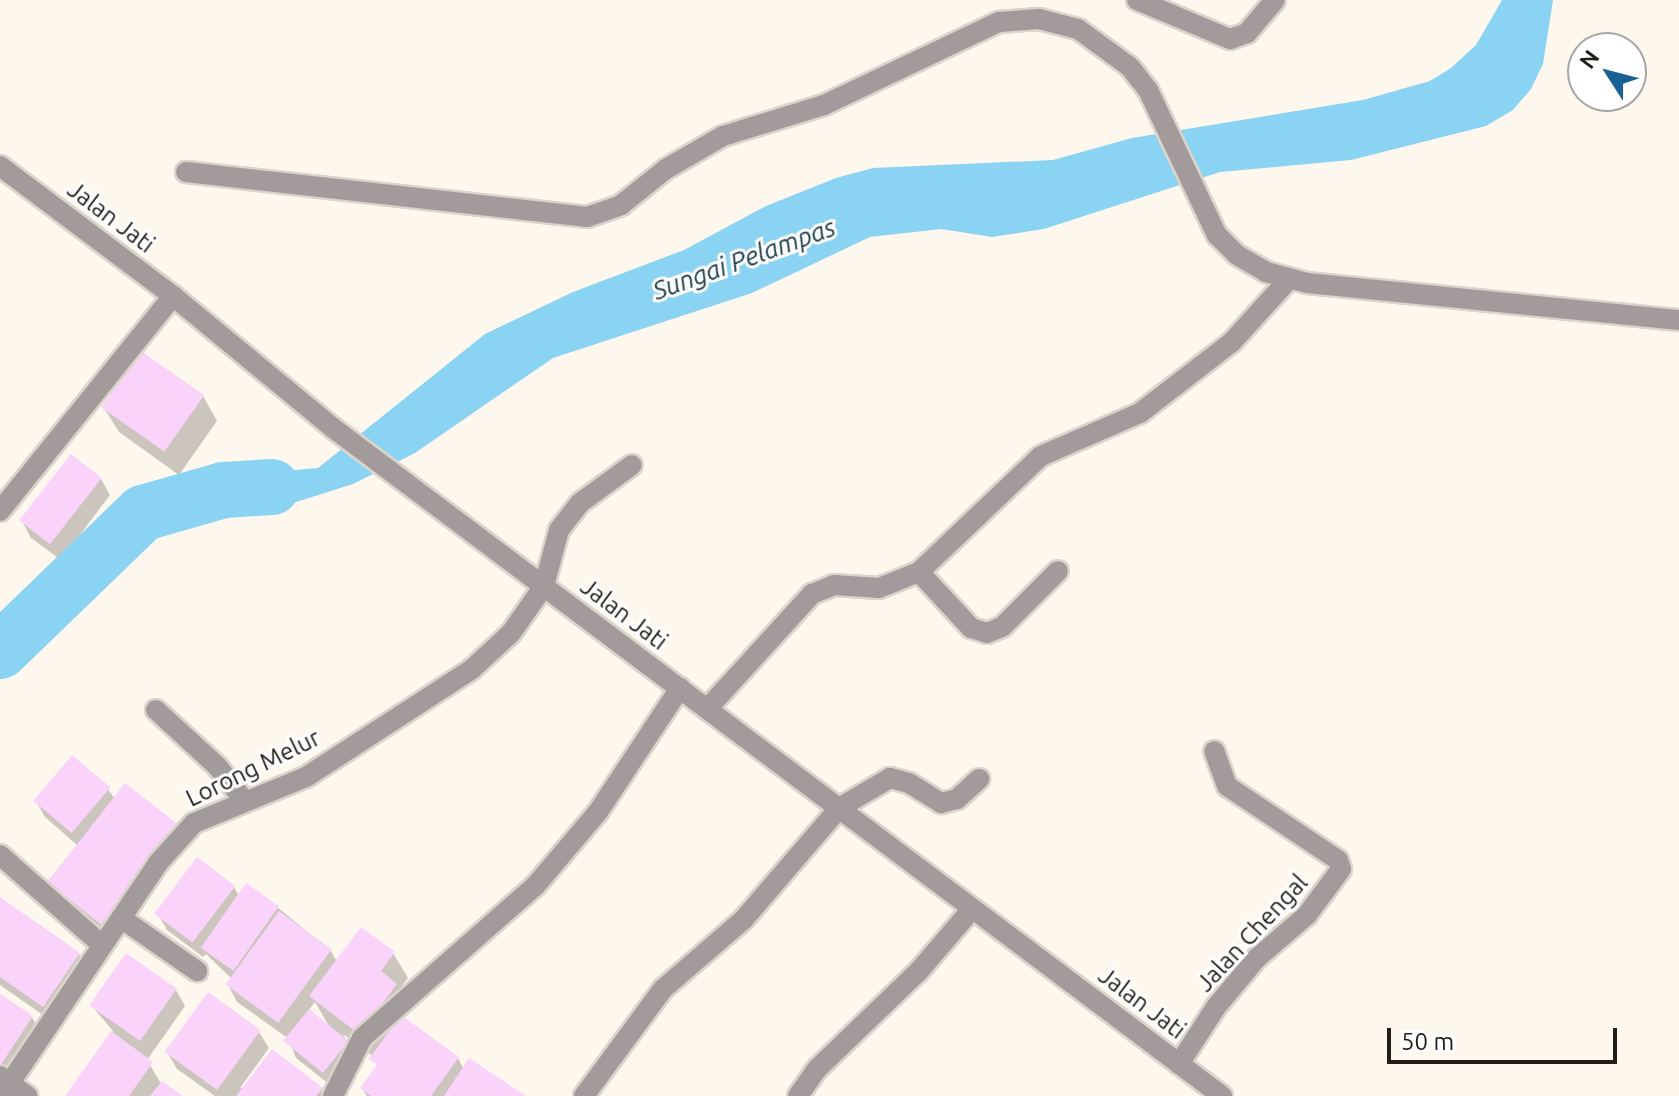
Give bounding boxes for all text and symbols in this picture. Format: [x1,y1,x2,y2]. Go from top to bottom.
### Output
north arrow [1567,32,1647,112]
text: N [1574,45,1604,73]
street label: Jalan Jati [62,175,160,259]
water label: Sungai Pelampas [648,211,840,307]
street label: Jalan Jati [575,572,673,656]
street label: Lorong Melur [181,723,325,813]
street label: Jalan Chengal [1190,868,1314,998]
street label: Jalan Jati [1093,961,1191,1045]
scale bar [1391,1012,1621,1062]
text: 50 m [1401,1028,1454,1055]

